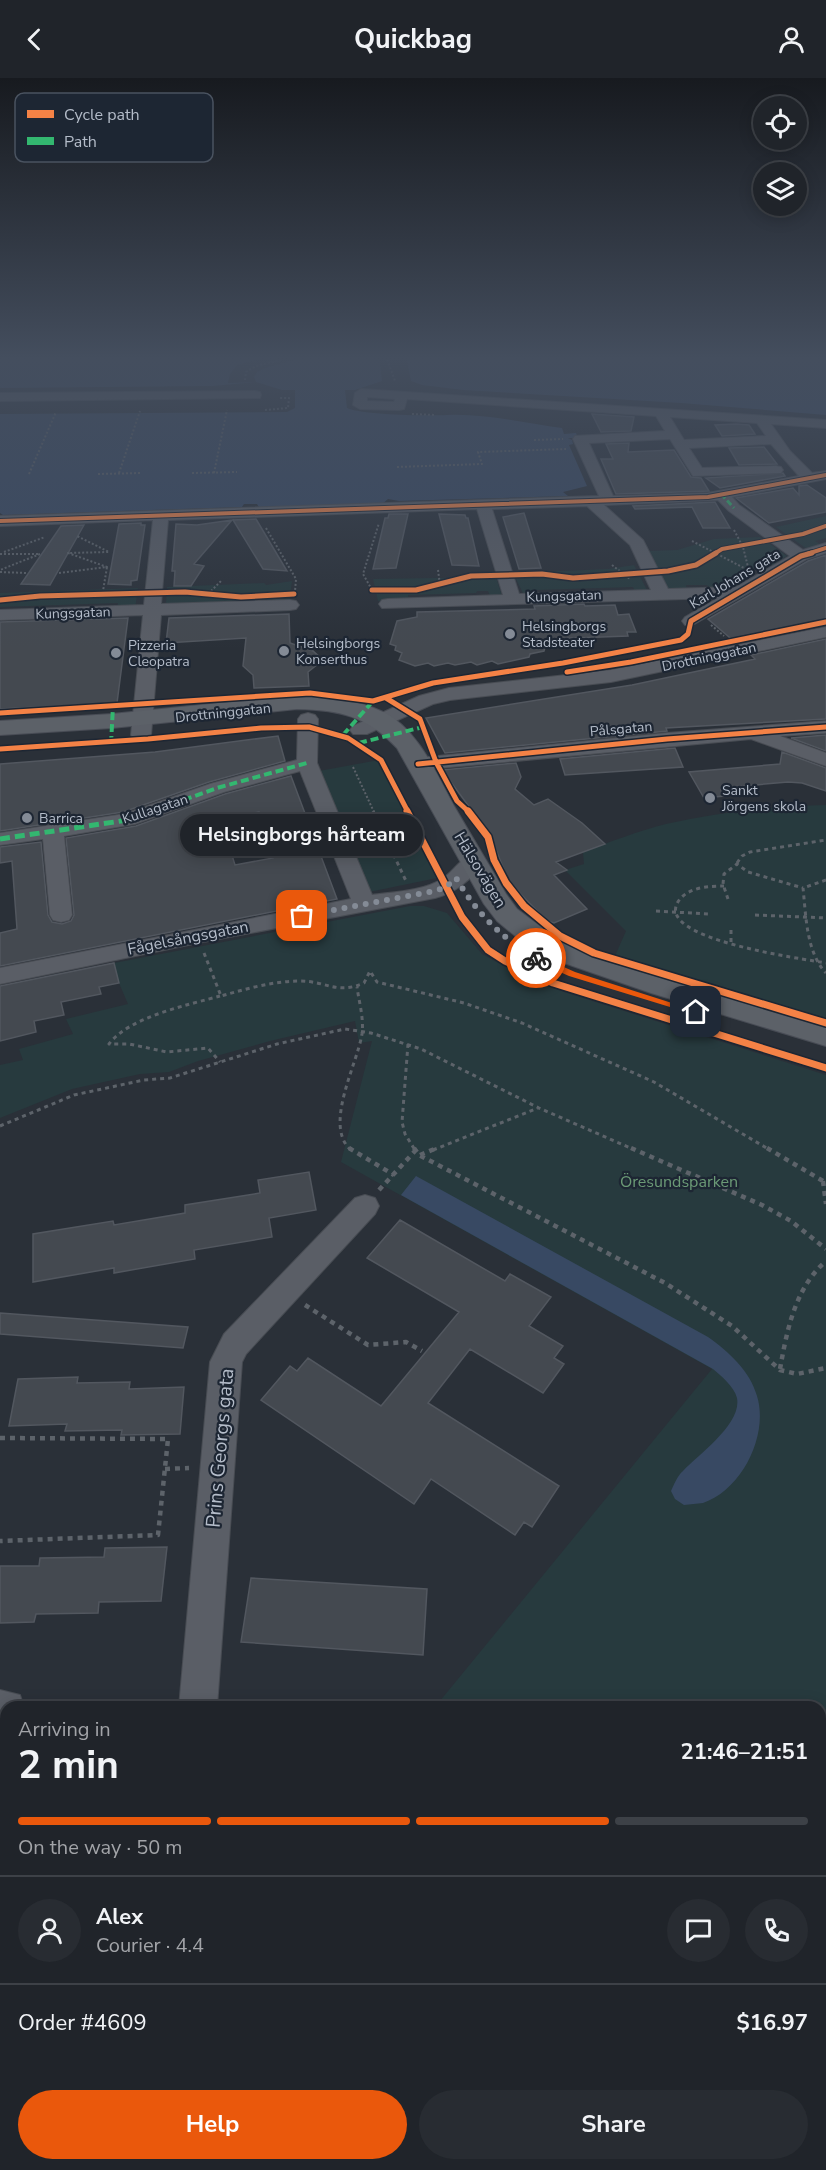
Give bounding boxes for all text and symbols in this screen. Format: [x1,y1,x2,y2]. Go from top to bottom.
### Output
text: Quickbag [354,21,472,58]
icon: back [18,23,51,56]
icon: person [775,23,808,56]
legend [15,93,213,162]
map controls [753,96,807,216]
button: locate [753,96,807,150]
text: Cycle path [64,104,140,126]
text: Path [64,131,97,153]
button: layers [753,162,807,216]
street label: Karl Johans gata [686,544,784,614]
street label: Kungsgatan [526,585,602,607]
street label: Kungsgatan [35,602,111,624]
place label: Helsingborgs Stadsteater [522,617,606,652]
marker: Helsingborgs Stadsteater [503,627,517,641]
place label: Helsingborgs Konserthus [296,634,380,669]
place label: Pizzeria Cleopatra [128,636,190,671]
street label: Drottninggatan [660,638,758,676]
marker: Helsingborgs Konserthus [277,644,291,658]
marker: Pizzeria Cleopatra [109,646,123,660]
street label: Drottninggatan [174,699,272,727]
street label: Pålsgatan [589,717,653,741]
place label: Sankt Jörgens skola [721,781,806,816]
street label: Kullagatan [120,789,190,829]
marker: Sankt Jörgens skola [703,791,717,805]
place label: Barrica [39,809,83,828]
marker: Barrica [20,811,34,825]
callout: Helsingborgs hårteam [180,814,424,856]
text: Helsingborgs hårteam [198,821,405,848]
street label: Hälsovägen [449,828,511,912]
pin [276,890,327,941]
icon: bag [285,899,318,932]
street label: Fågelsångsgatan [126,915,250,961]
courier [506,928,566,988]
icon: bike [520,942,553,975]
pin [670,986,721,1037]
icon: home [679,995,712,1028]
park label: Öresundsparken [620,1171,738,1193]
street label: Prins Georgs gata [200,1367,240,1529]
text: Arriving in [18,1716,111,1743]
text: 21:46–21:51 [680,1737,808,1767]
text: 2 min [18,1739,119,1792]
text: On the way · 50 m [18,1834,182,1861]
button: person [18,1899,81,1962]
button: chat [667,1899,730,1962]
button: phone [745,1899,808,1962]
text: Alex [96,1902,143,1932]
text: Courier · 4.4 [96,1932,204,1959]
text: Order #4609 [18,2008,147,2038]
text: $16.97 [737,2008,808,2038]
button: Help [18,2090,407,2159]
button: Share [419,2090,808,2159]

